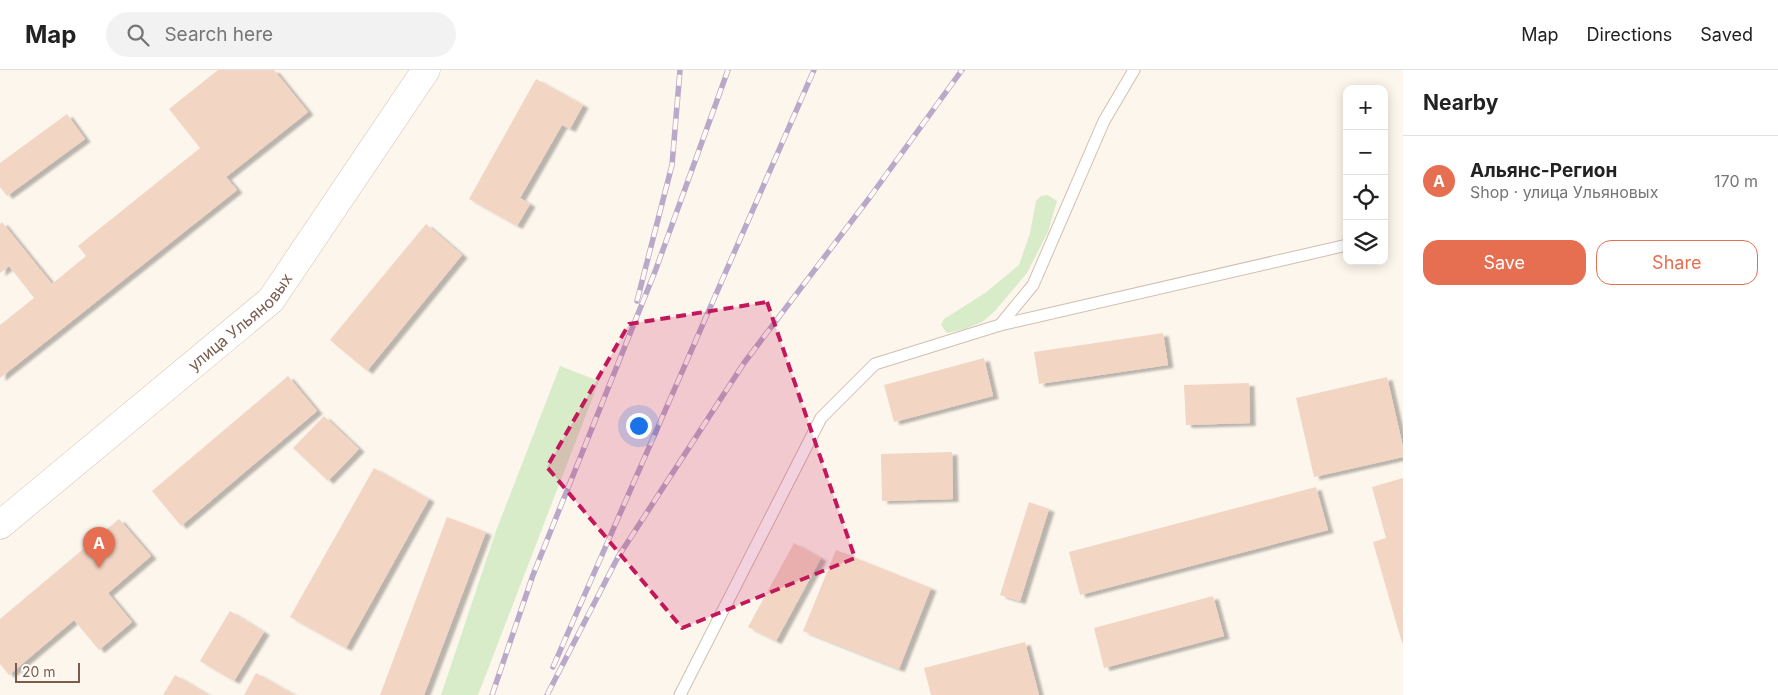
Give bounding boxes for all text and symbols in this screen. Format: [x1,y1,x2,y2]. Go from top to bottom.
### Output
search box [106,12,456,57]
text: Map [25,20,76,49]
icon: search [124,21,152,49]
text: Search here [164,23,273,46]
text: Map [1521,24,1559,45]
text: Directions [1587,24,1672,45]
text: Saved [1700,24,1753,45]
map controls [1343,85,1388,265]
button: + [1343,85,1388,130]
text: Nearby [1423,90,1498,115]
button: − [1343,130,1388,175]
text: Альянс-Регион [1470,159,1617,182]
text: A [1433,171,1445,191]
text: 170 m [1714,171,1758,191]
button: locate [1343,175,1388,220]
text: Shop · улица Ульяновых [1470,182,1658,202]
button: layers [1343,220,1388,265]
button: Save [1423,240,1586,285]
button: Share [1596,240,1758,285]
street label: улица Ульяновых [184,269,297,375]
your location [626,413,652,439]
pin: A [83,527,115,568]
scale bar [15,660,80,683]
text: 20 m [22,663,56,680]

